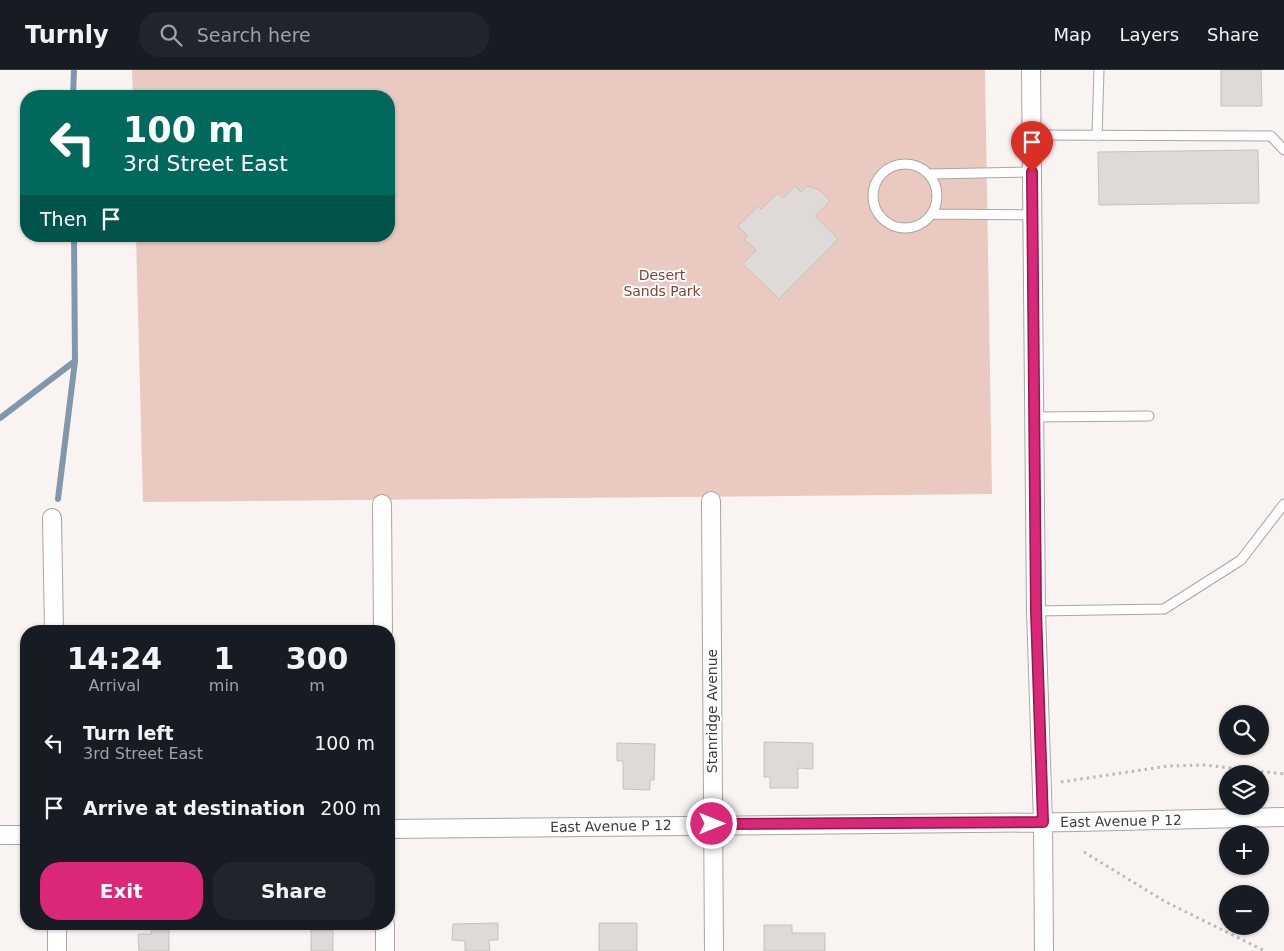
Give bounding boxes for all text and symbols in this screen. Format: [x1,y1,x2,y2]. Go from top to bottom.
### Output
search box [139,12,489,57]
text: Turnly [25,21,109,49]
icon: search [157,21,185,49]
text: Search here [197,24,311,46]
text: Map [1053,24,1091,45]
text: Layers [1119,24,1179,45]
text: Share [1207,24,1259,45]
icon: left [40,110,105,175]
text: 100 m [123,110,245,150]
pin [1011,121,1053,172]
icon: arrive [1018,128,1046,156]
text: 3rd Street East [123,151,288,176]
icon: arrive [97,205,125,233]
text: Then [40,208,87,230]
park label: Desert Sands Park [623,267,702,299]
text: 14:24 [67,641,162,676]
text: 1 [213,641,234,676]
text: 300 [286,641,348,676]
street label: Stanridge Avenue [704,649,720,773]
text: Arrival [88,676,140,695]
text: min [209,676,239,695]
text: m [309,676,325,695]
map controls [1219,705,1269,935]
button: search [1219,705,1269,755]
text: Turn left [83,722,174,744]
icon: left [40,729,68,757]
text: 100 m [314,732,375,754]
text: 3rd Street East [83,744,203,763]
button: layers [1219,765,1269,815]
icon: arrive [40,794,68,822]
text: Arrive at destination [83,797,305,819]
text: 200 m [320,797,381,819]
position arrow [685,797,737,849]
street label: East Avenue P 12 [1060,812,1182,830]
street label: East Avenue P 12 [550,817,672,835]
button: + [1219,825,1269,875]
button: Exit [40,862,203,920]
button: Share [213,862,375,920]
button: − [1219,885,1269,935]

